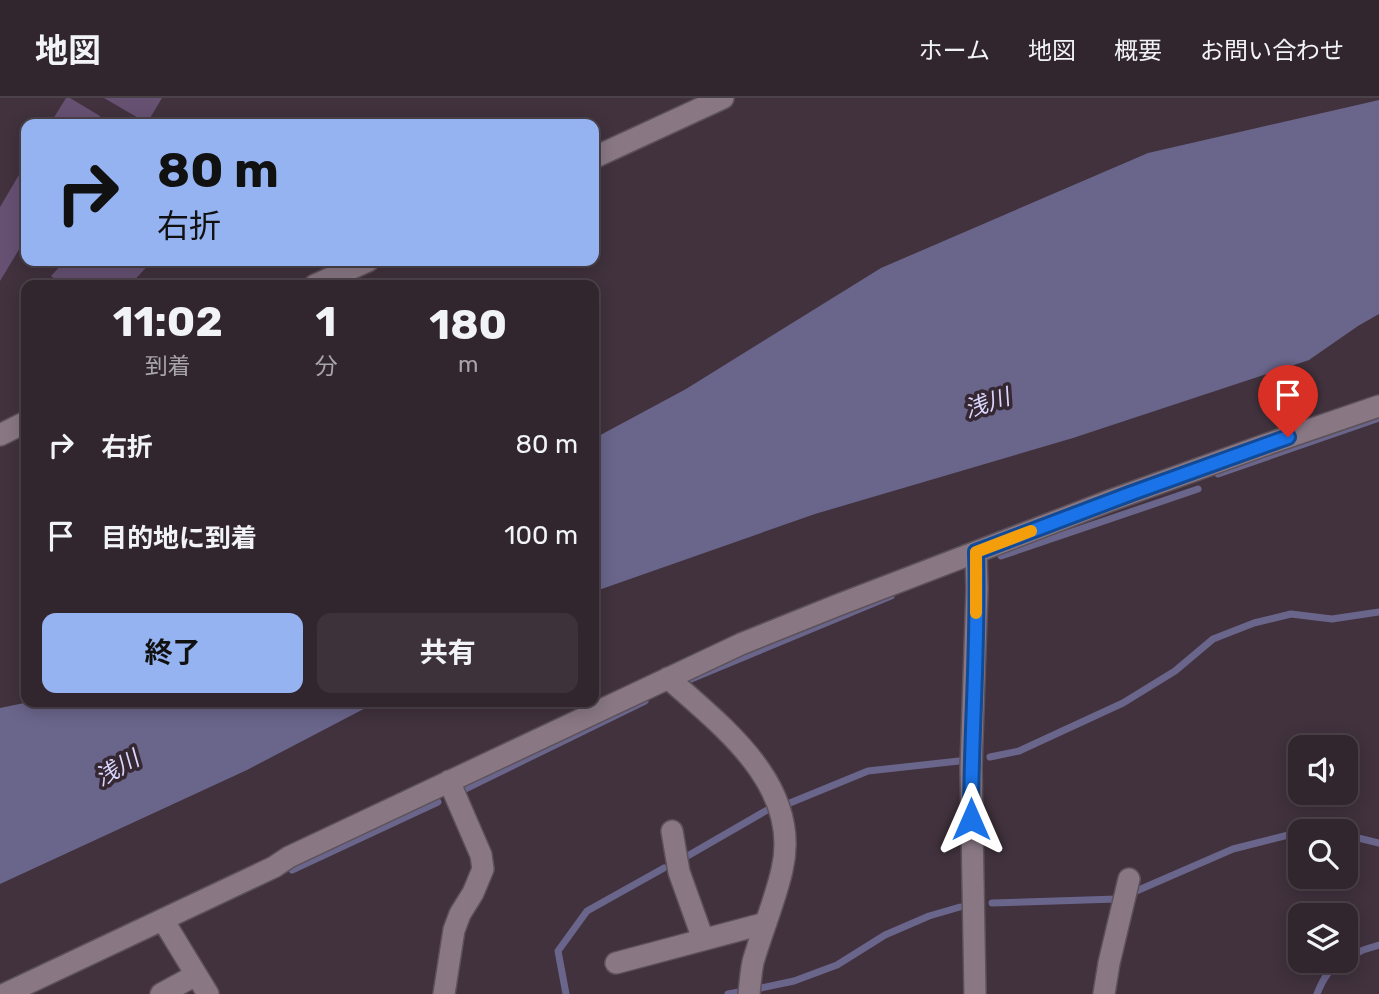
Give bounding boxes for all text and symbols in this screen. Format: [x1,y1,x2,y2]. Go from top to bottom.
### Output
text: 地図 [35,31,101,70]
text: ホーム [919,37,990,65]
text: 地図 [1028,37,1076,65]
text: 概要 [1114,37,1162,65]
text: お問い合わせ [1200,37,1344,65]
text: 80 m [157,141,279,199]
icon: right [42,147,133,238]
text: 右折 [157,207,221,245]
text: 11:02 [113,297,223,347]
text: 1 [316,297,336,347]
text: 180 [429,300,507,350]
text: m [458,350,478,378]
text: 到着 [145,352,191,380]
text: 分 [315,352,338,380]
pin [1258,365,1318,437]
icon: arrive [1269,376,1307,414]
water label: 浅川 [961,382,1016,423]
icon: right [42,426,80,464]
text: 80 m [515,429,578,460]
text: 右折 [101,432,153,463]
icon: arrive [42,517,80,555]
text: 100 m [504,520,578,551]
text: 目的地に到着 [101,523,257,554]
button: 終了 [42,613,303,693]
button: 共有 [317,613,578,693]
map controls [1288,735,1358,973]
button: sound [1288,735,1358,805]
water label: 浅川 [90,743,147,792]
position arrow [934,782,1008,856]
button: search [1288,819,1358,889]
button: layers [1288,903,1358,973]

